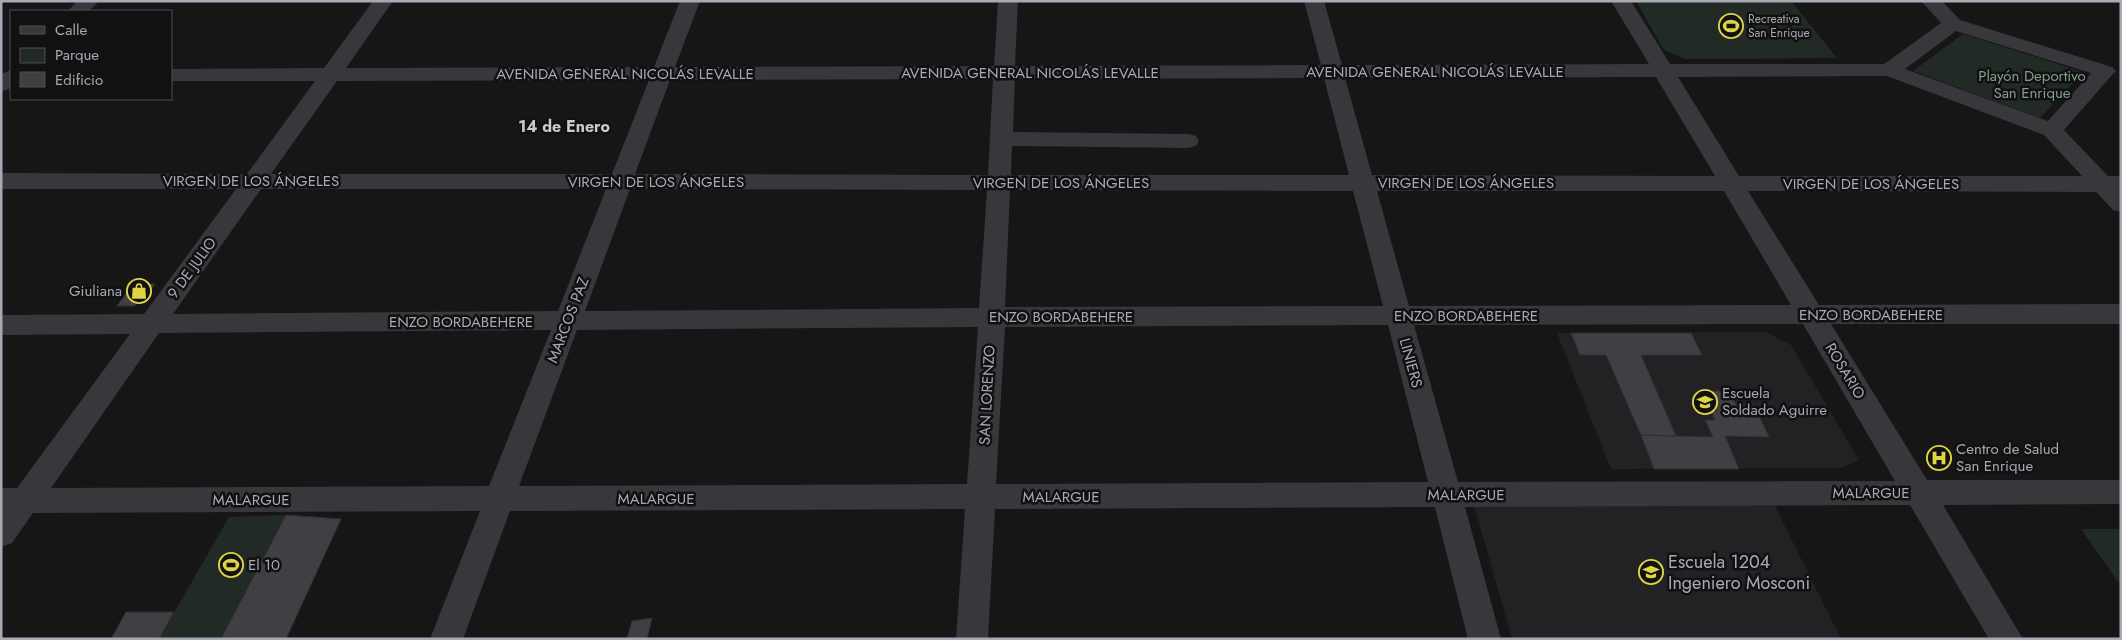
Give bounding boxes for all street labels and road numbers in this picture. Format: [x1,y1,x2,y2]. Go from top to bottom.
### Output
street label: AVENIDA GENERAL NICOLÁS LEVALLE [1306,61,1564,83]
street label: AVENIDA GENERAL NICOLÁS LEVALLE [901,62,1159,84]
street label: AVENIDA GENERAL NICOLÁS LEVALLE [496,63,754,85]
street label: VIRGEN DE LOS ÁNGELES [163,170,339,192]
street label: VIRGEN DE LOS ÁNGELES [568,171,744,193]
street label: VIRGEN DE LOS ÁNGELES [973,172,1149,194]
street label: VIRGEN DE LOS ÁNGELES [1378,172,1554,194]
street label: VIRGEN DE LOS ÁNGELES [1783,173,1959,195]
street label: 9 DE JULIO [162,233,222,303]
street label: MARCOS PAZ [542,274,594,366]
street label: ENZO BORDABEHERE [1799,304,1943,326]
street label: ENZO BORDABEHERE [1394,305,1538,327]
street label: ENZO BORDABEHERE [989,306,1133,328]
street label: ENZO BORDABEHERE [389,311,533,333]
street label: LINIERS [1394,336,1428,390]
street label: ROSARIO [1820,339,1871,403]
street label: SAN LORENZO [973,344,1001,445]
street label: MALARGUE [1833,482,1909,504]
street label: MALARGUE [1428,484,1504,506]
street label: MALARGUE [1023,486,1099,508]
street label: MALARGUE [618,488,694,510]
street label: MALARGUE [213,489,289,511]

